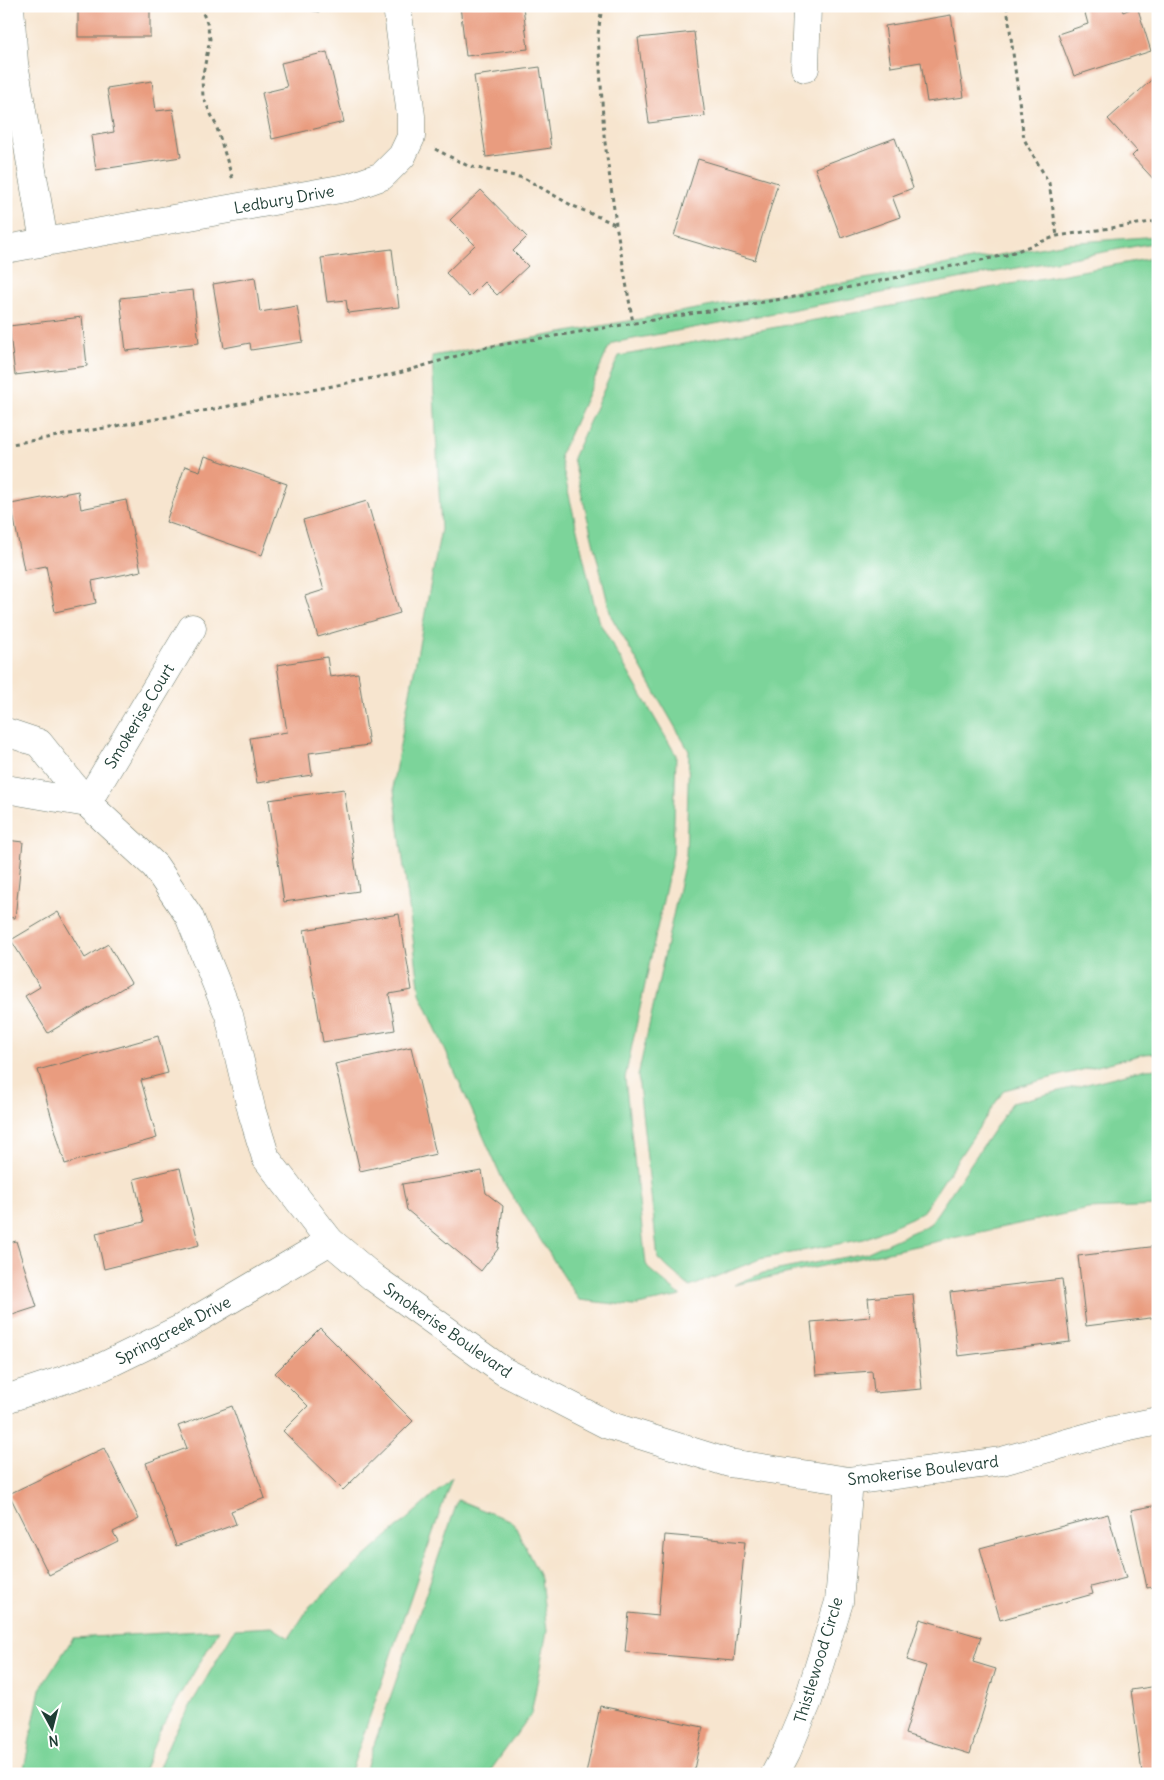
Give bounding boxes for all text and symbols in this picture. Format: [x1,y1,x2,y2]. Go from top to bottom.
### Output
street label: Ledbury Drive [232,180,336,218]
street label: Smokerise Court [100,659,179,772]
street label: Smokerise Boulevard [380,1278,516,1382]
street label: Springcreek Drive [112,1291,234,1369]
street label: Smokerise Boulevard [846,1451,1000,1489]
street label: Thistlewood Circle [789,1595,847,1725]
north arrow [28,1702,78,1752]
text: N [48,1731,59,1750]

